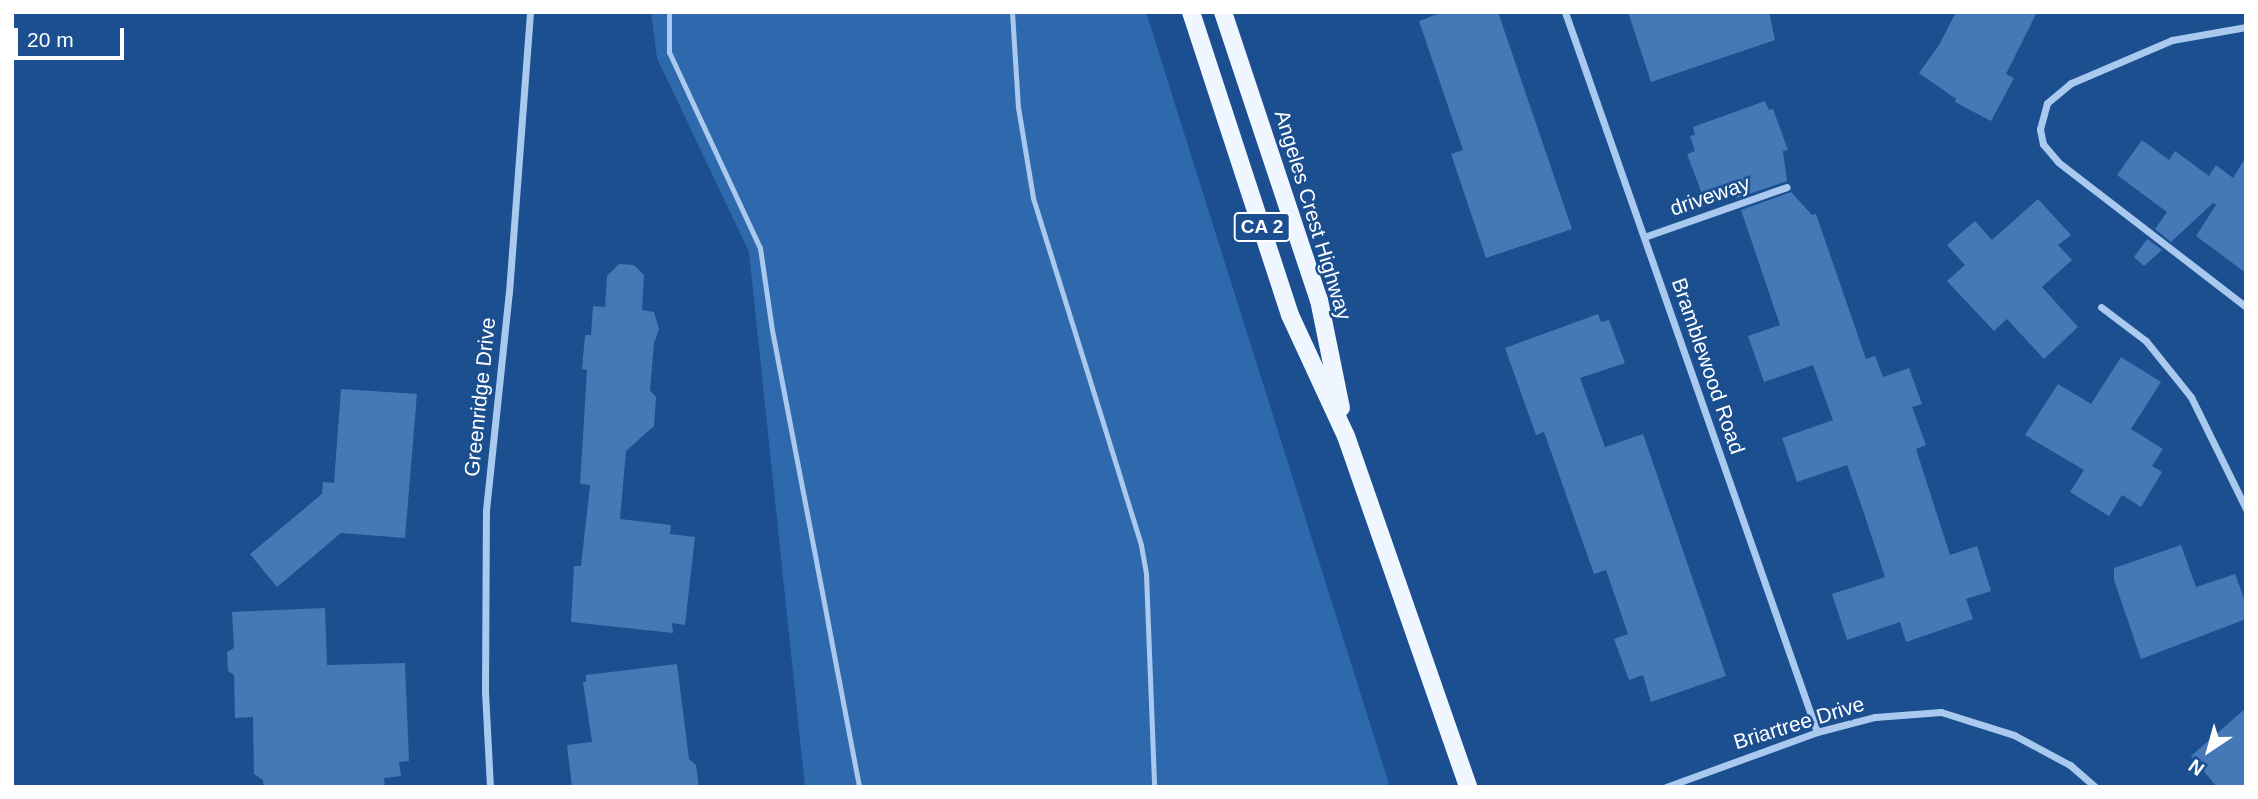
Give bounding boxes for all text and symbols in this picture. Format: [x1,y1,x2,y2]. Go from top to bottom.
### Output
scale bar [18,14,128,58]
text: 20 m [27,28,74,51]
street label: Angeles Crest Highway [1269,107,1357,323]
street label: driveway [1667,171,1753,221]
road number: CA 2 [1232,212,1292,243]
street label: Bramblewood Road [1666,275,1750,457]
street label: Greenridge Drive [459,316,501,478]
street label: Briartree Drive [1731,691,1867,755]
north arrow [2174,715,2244,785]
text: N [2185,755,2208,780]

